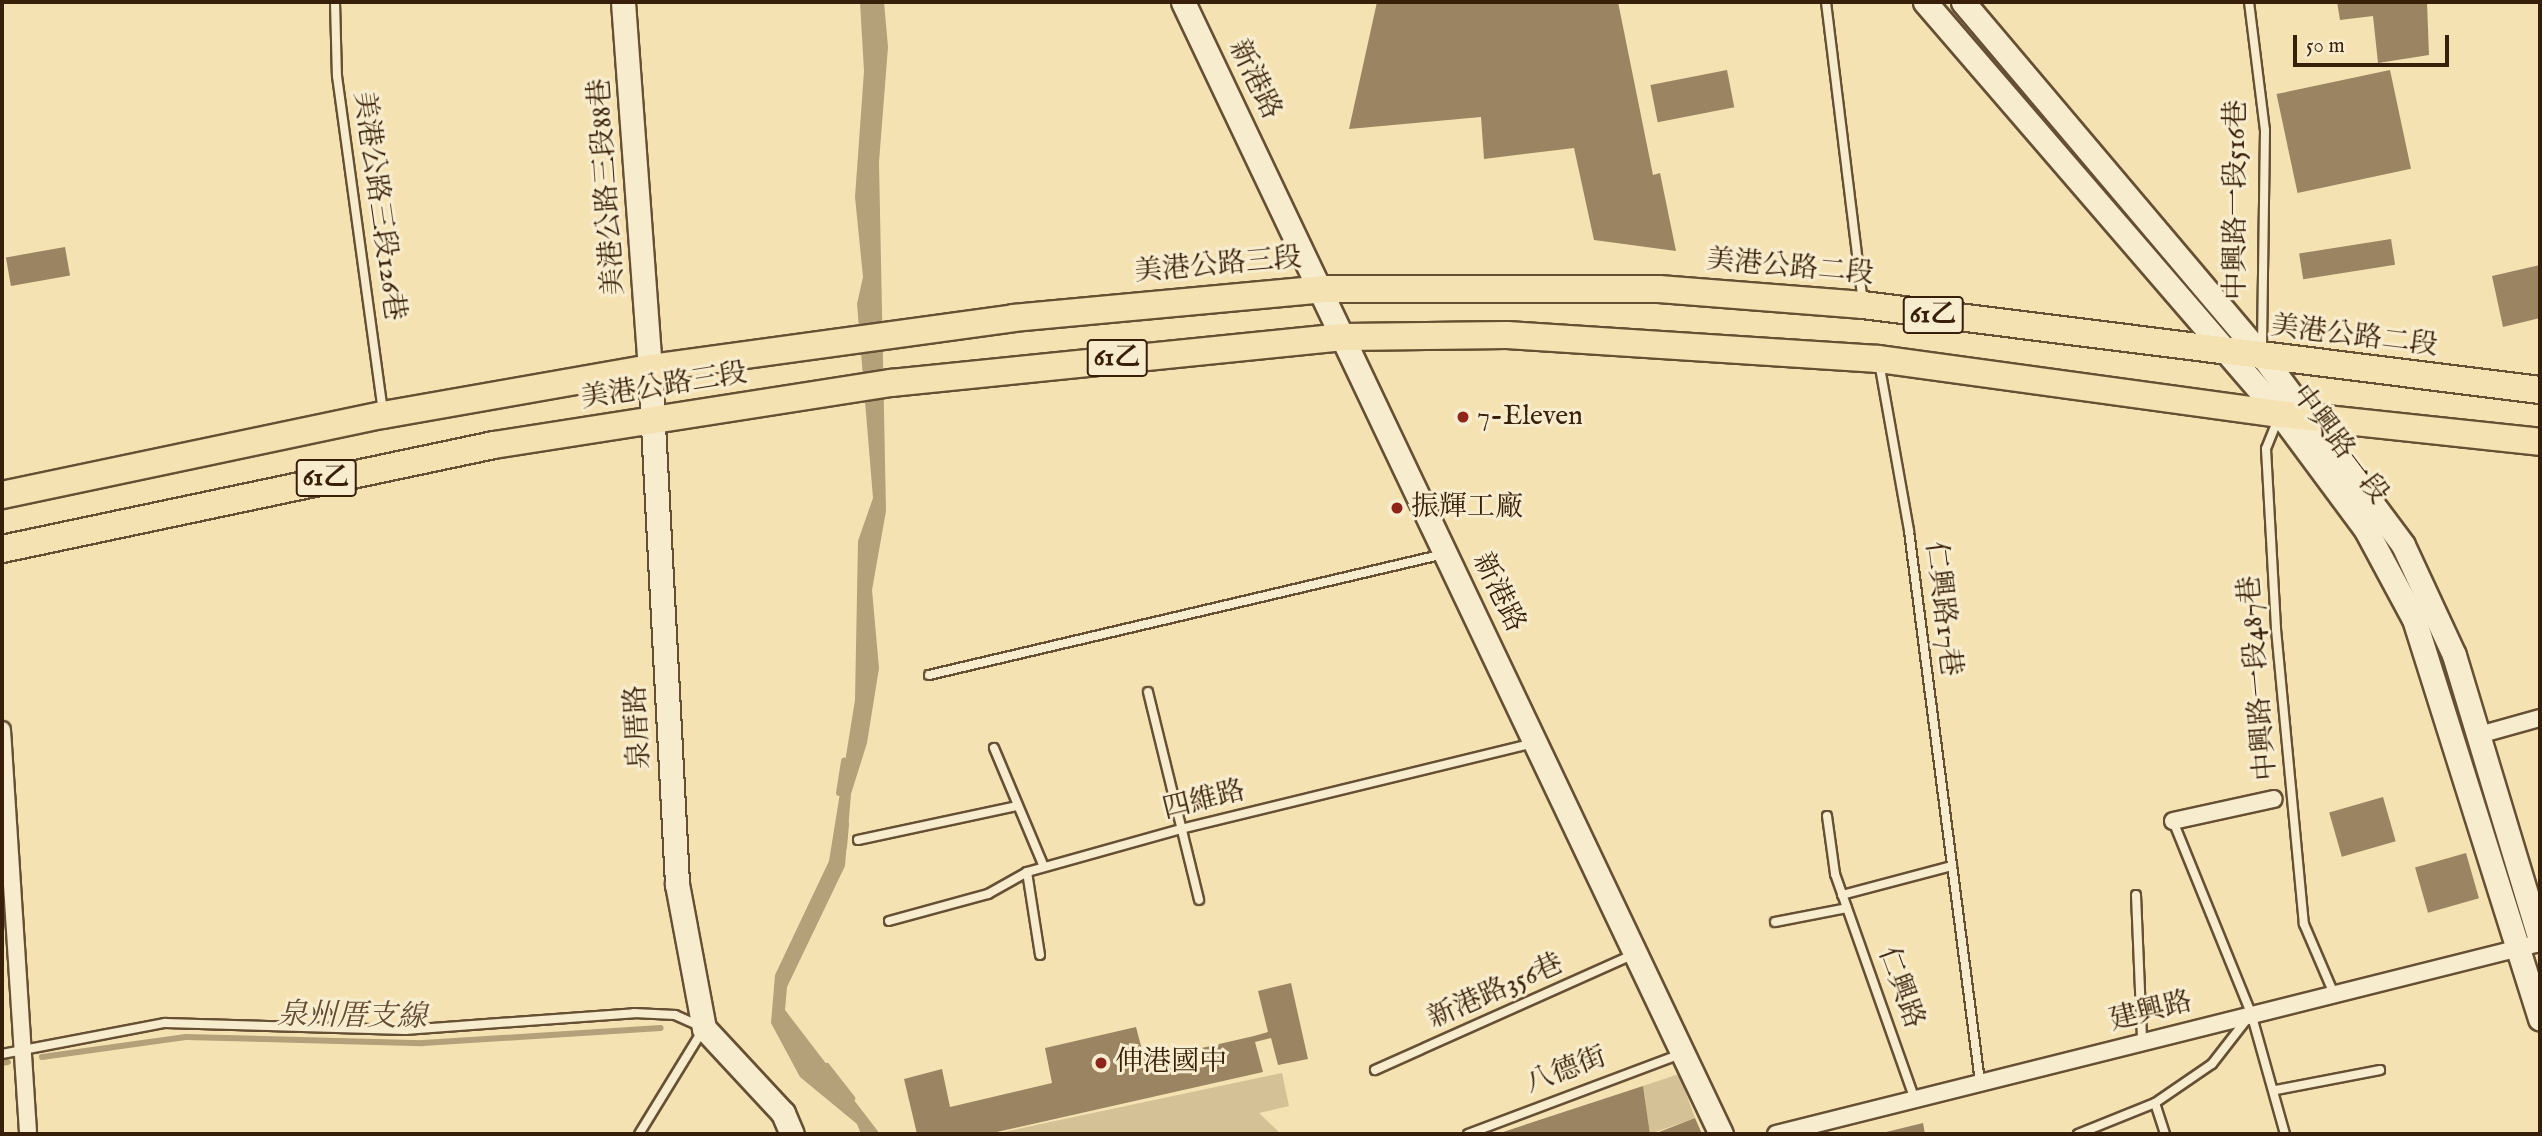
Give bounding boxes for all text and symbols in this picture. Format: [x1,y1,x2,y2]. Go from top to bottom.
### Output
scale bar [2297,21,2453,65]
text: 50 m [2306,33,2345,60]
street label: 新港路 [1220,35,1288,125]
street label: 美港公路三段88巷 [584,77,632,297]
street label: 美港公路三段126巷 [345,89,411,323]
street label: 中興路一段516巷 [2220,100,2254,300]
street label: 美港公路三段 [1133,242,1303,290]
street label: 美港公路二段 [1705,244,1875,292]
road number: 61乙 [1902,292,1965,338]
street label: 美港公路二段 [2269,310,2439,364]
road number: 61乙 [1086,336,1148,380]
street label: 美港公路三段 [578,357,750,417]
street label: 中興路一段 [2283,379,2395,511]
place label: 7-Eleven [1477,400,1583,434]
marker: 7-Eleven [1455,409,1471,425]
road number: 61乙 [294,456,358,500]
place label: 振輝工廠 [1411,491,1523,525]
marker: 振輝工廠 [1389,500,1405,516]
street label: 仁興路17巷 [1917,540,1967,678]
street label: 新港路 [1464,548,1532,638]
street label: 中興路一段487巷 [2233,574,2285,782]
street label: 泉厝路 [620,684,658,770]
street label: 四維路 [1159,775,1249,827]
street label: 仁興路 [1870,943,1930,1033]
street label: 新港路356巷 [1423,947,1569,1037]
street label: 建興路 [2106,986,2196,1038]
water label: 泉州厝支線 [277,998,427,1036]
street label: 八德街 [1521,1041,1611,1101]
place label: 伸港國中 [1115,1046,1227,1080]
marker: 伸港國中 [1093,1055,1109,1071]

